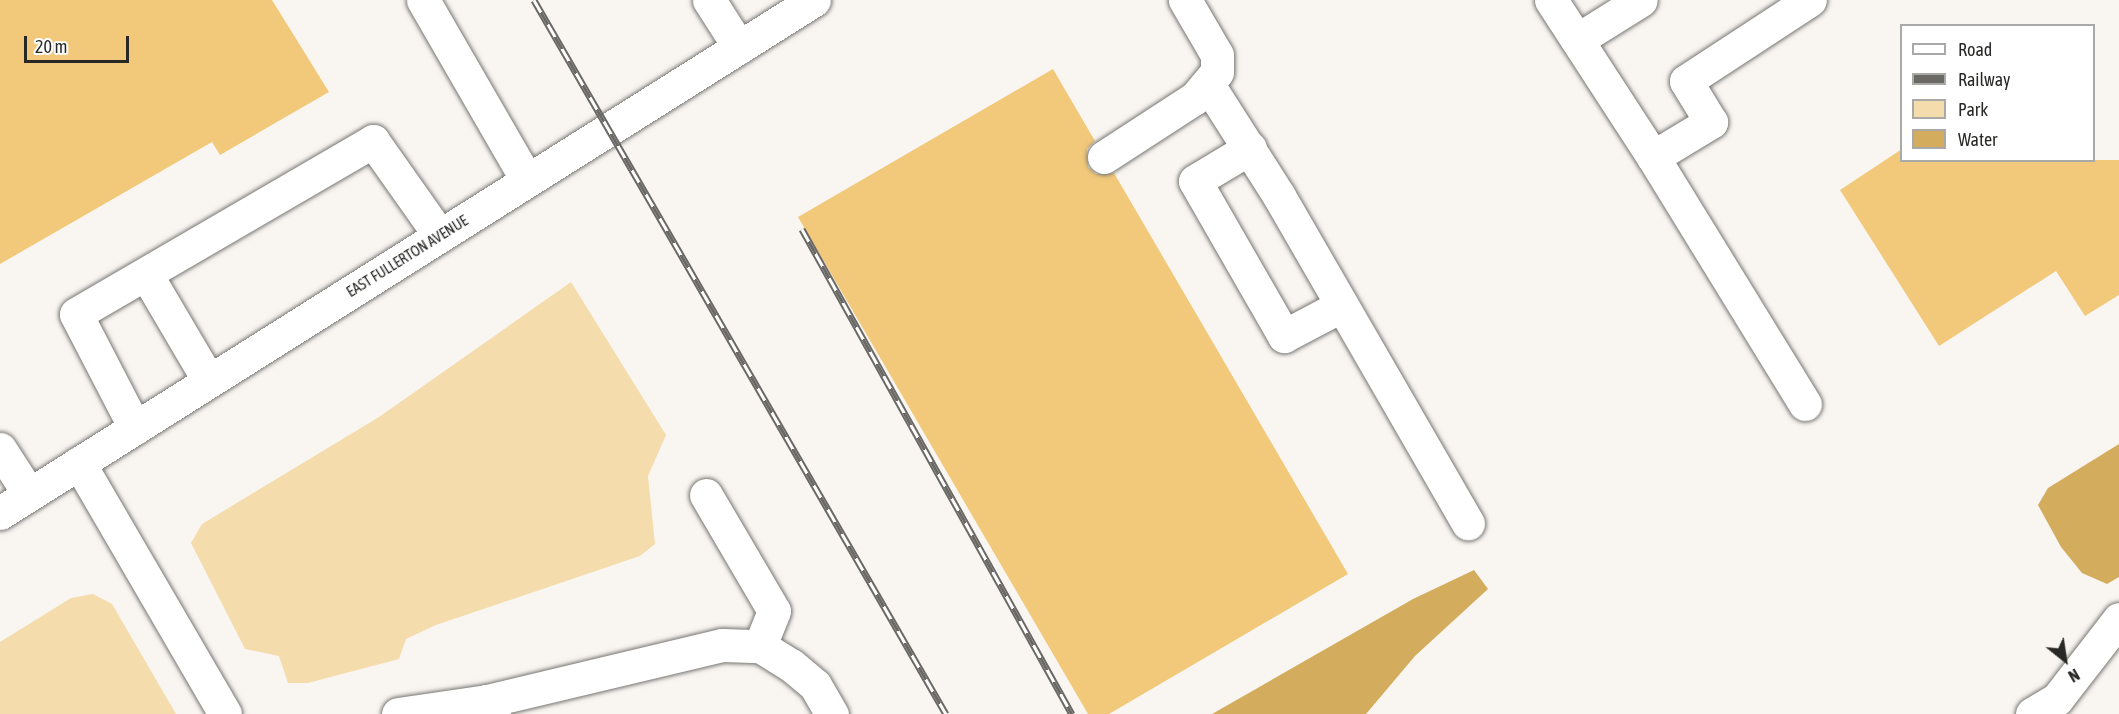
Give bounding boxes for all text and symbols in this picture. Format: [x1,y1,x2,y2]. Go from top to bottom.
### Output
scale bar [27,24,132,62]
legend [1900,24,2095,162]
text: 20 m [35,36,67,57]
text: Road [1958,39,1992,60]
text: Railway [1958,69,2010,90]
text: Park [1958,99,1988,120]
text: Water [1958,129,1997,150]
street label: EAST FULLERTON AVENUE [343,211,471,301]
north arrow [2035,630,2095,690]
text: N [2065,665,2083,686]

